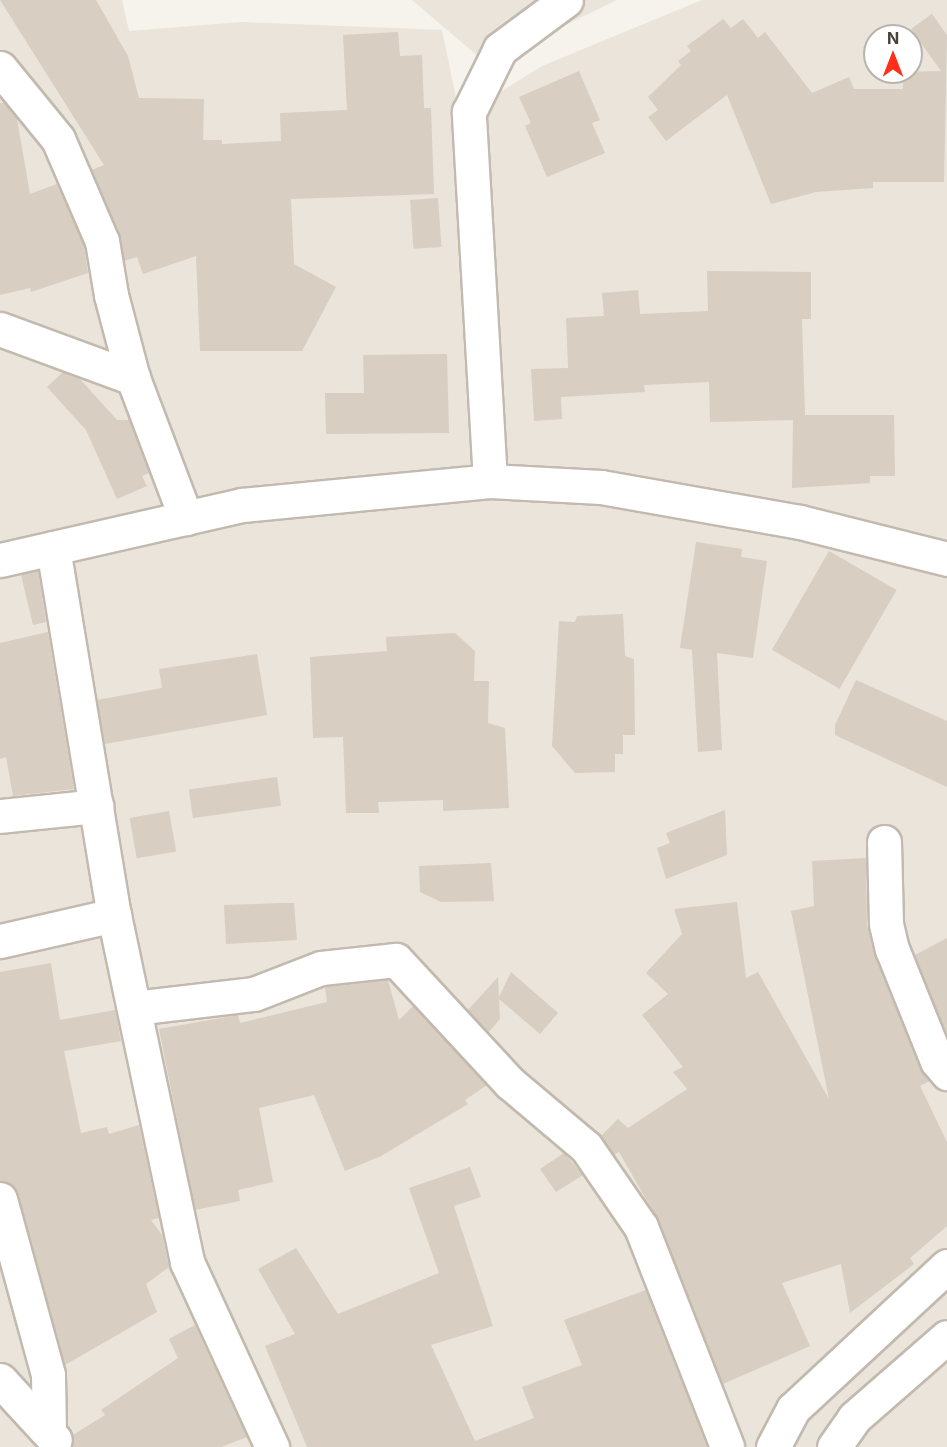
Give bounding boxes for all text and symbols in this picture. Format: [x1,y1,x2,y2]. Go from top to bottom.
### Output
north arrow [863,24,923,84]
text: N [887,28,899,48]

